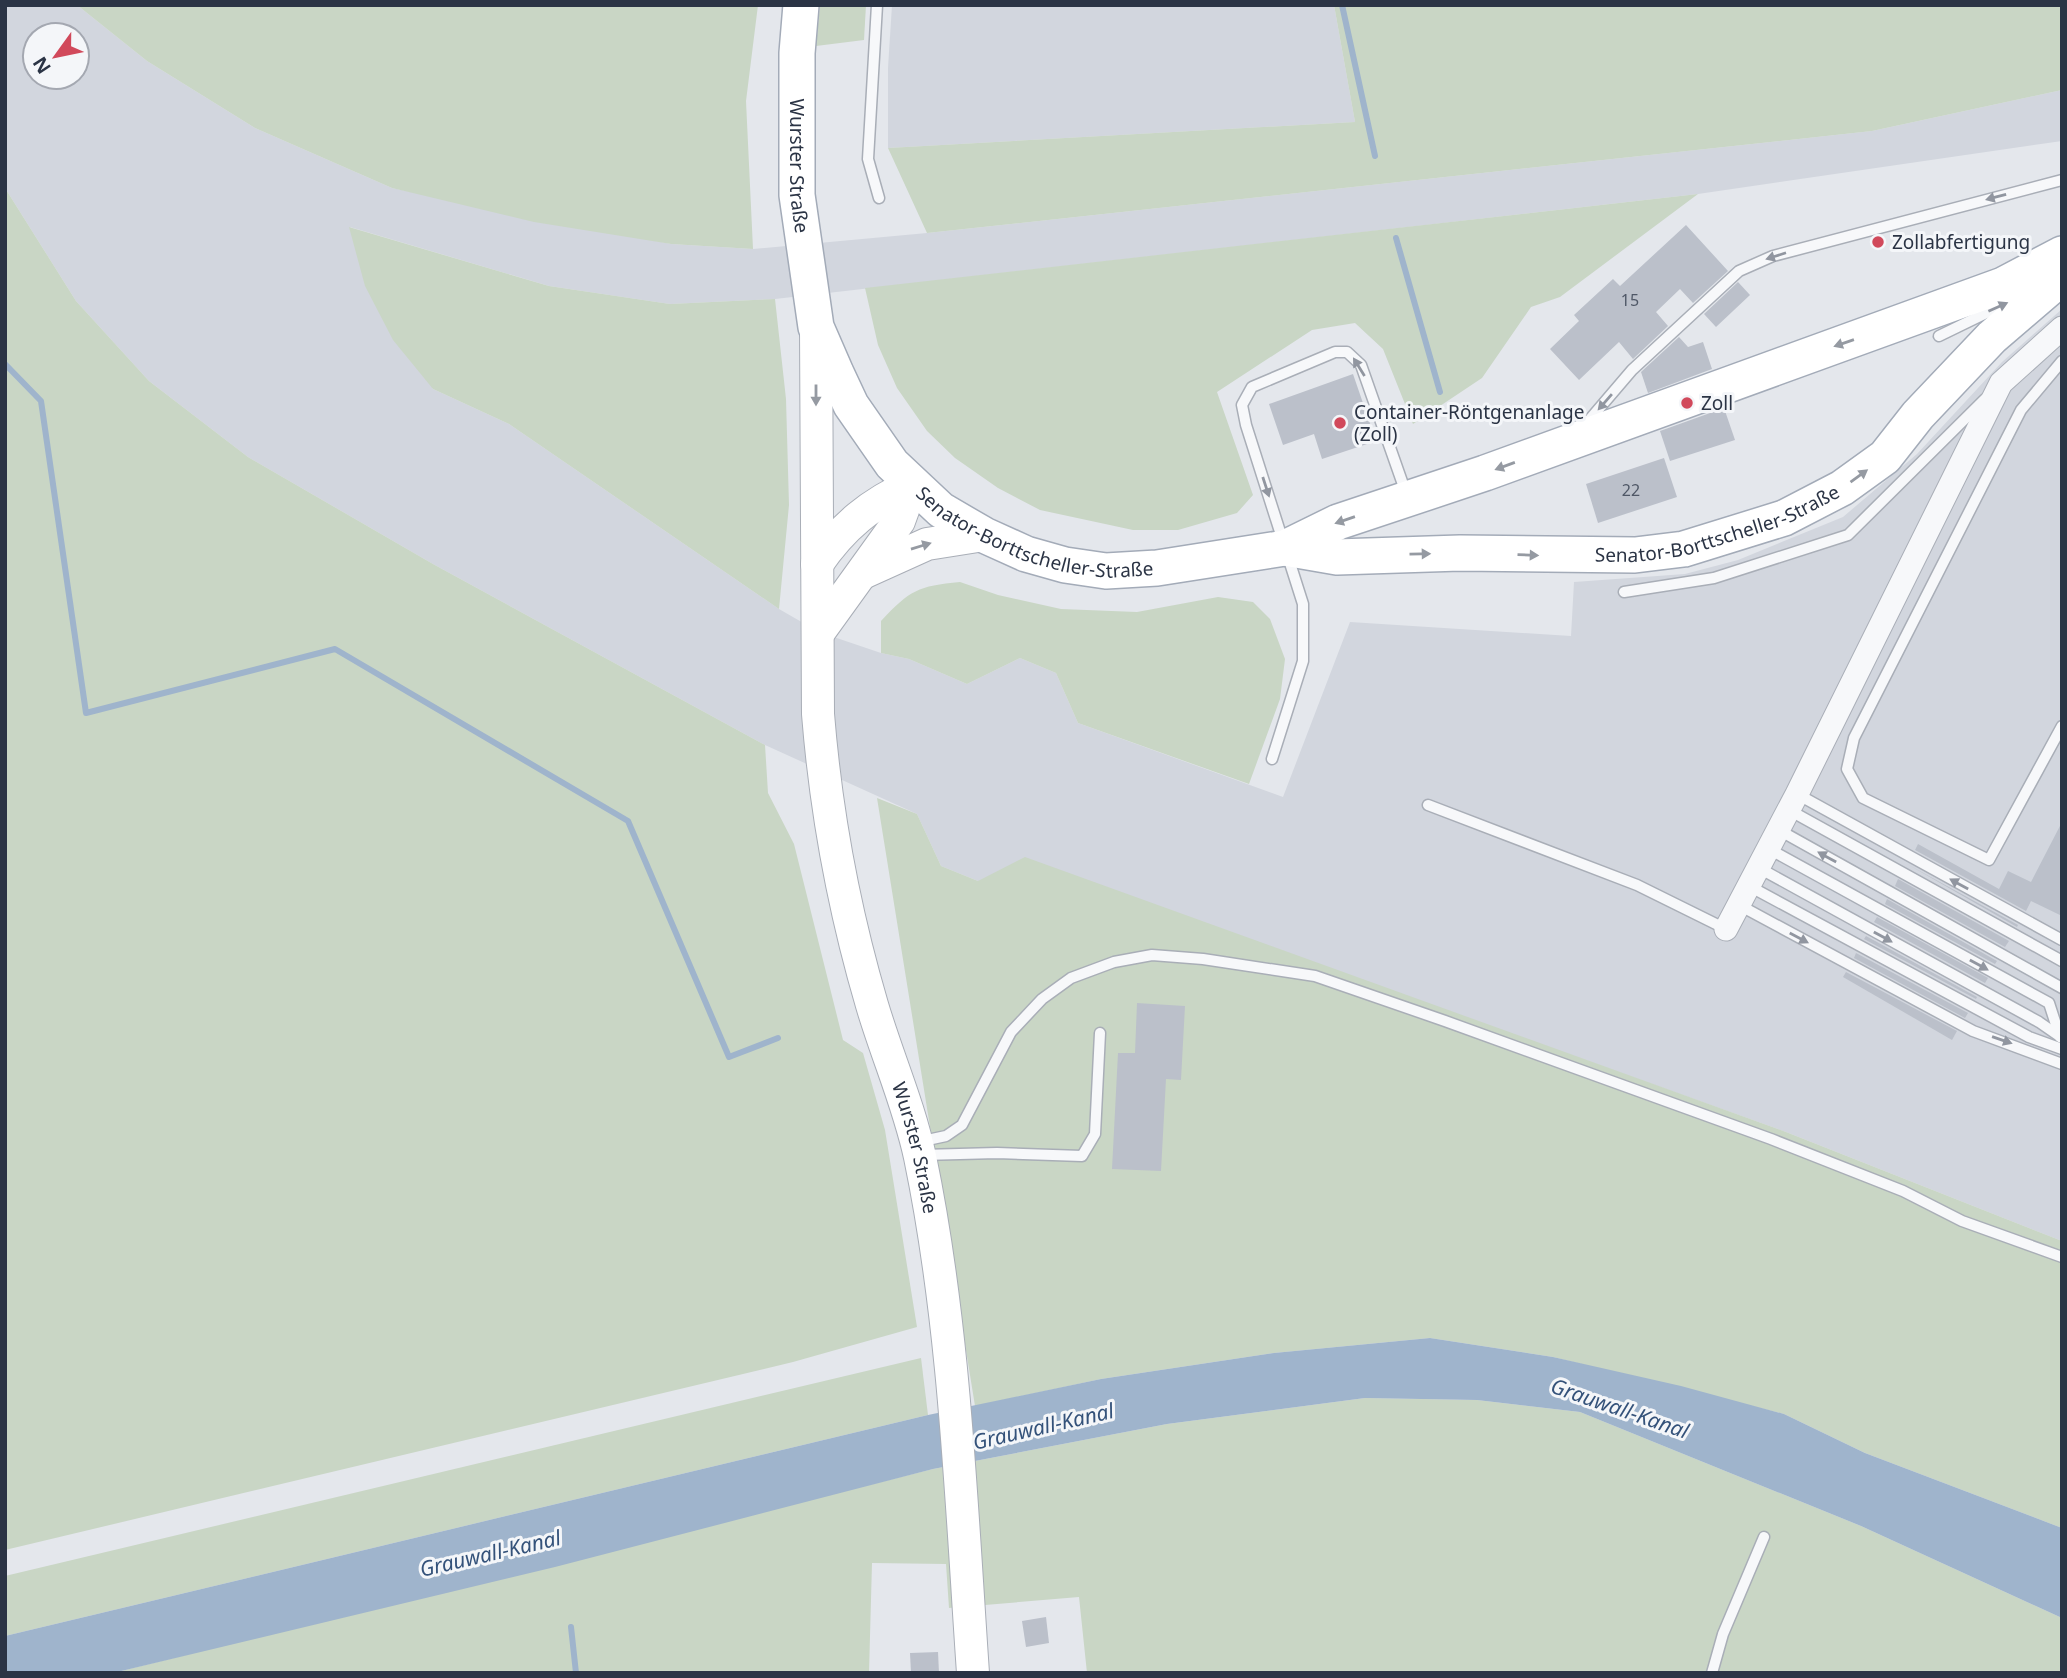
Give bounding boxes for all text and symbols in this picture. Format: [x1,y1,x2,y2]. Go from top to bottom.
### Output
north arrow [21,21,91,91]
text: N [27,52,57,79]
street label: Wurster Straße [784,98,815,235]
one-way arrow [1985,192,2007,203]
place label: Zollabfertigung [1892,229,2030,255]
marker: Zollabfertigung [1870,234,1886,250]
one-way arrow [1765,251,1786,262]
house number: 15 [1621,289,1639,311]
one-way arrow [1987,301,2008,312]
one-way arrow [1834,338,1855,349]
one-way arrow [1353,357,1366,377]
one-way arrow [810,384,822,406]
place label: Zoll [1701,390,1733,416]
one-way arrow [1597,393,1613,411]
marker: Zoll [1679,395,1695,411]
place label: Container-Röntgenanlage (Zoll) [1354,399,1585,447]
marker: Container-Röntgenanlage (Zoll) [1332,415,1348,431]
one-way arrow [1494,461,1515,472]
one-way arrow [1849,469,1868,483]
one-way arrow [1261,477,1271,498]
street label: Senator-Borttscheller-Straße [1595,479,1844,568]
house number: 22 [1622,479,1640,501]
street label: Senator-Borttscheller-Straße [911,480,1154,584]
one-way arrow [1335,515,1356,526]
one-way arrow [911,541,932,551]
one-way arrow [1409,548,1431,560]
one-way arrow [1517,549,1539,561]
one-way arrow [1817,851,1836,863]
one-way arrow [1949,878,1969,890]
one-way arrow [1873,931,1893,942]
one-way arrow [1790,932,1809,944]
one-way arrow [1969,958,1989,970]
one-way arrow [1992,1036,2013,1046]
street label: Wurster Straße [886,1079,943,1216]
water label: Grauwall-Kanal [1547,1371,1693,1445]
water label: Grauwall-Kanal [970,1396,1117,1456]
water label: Grauwall-Kanal [417,1523,564,1583]

